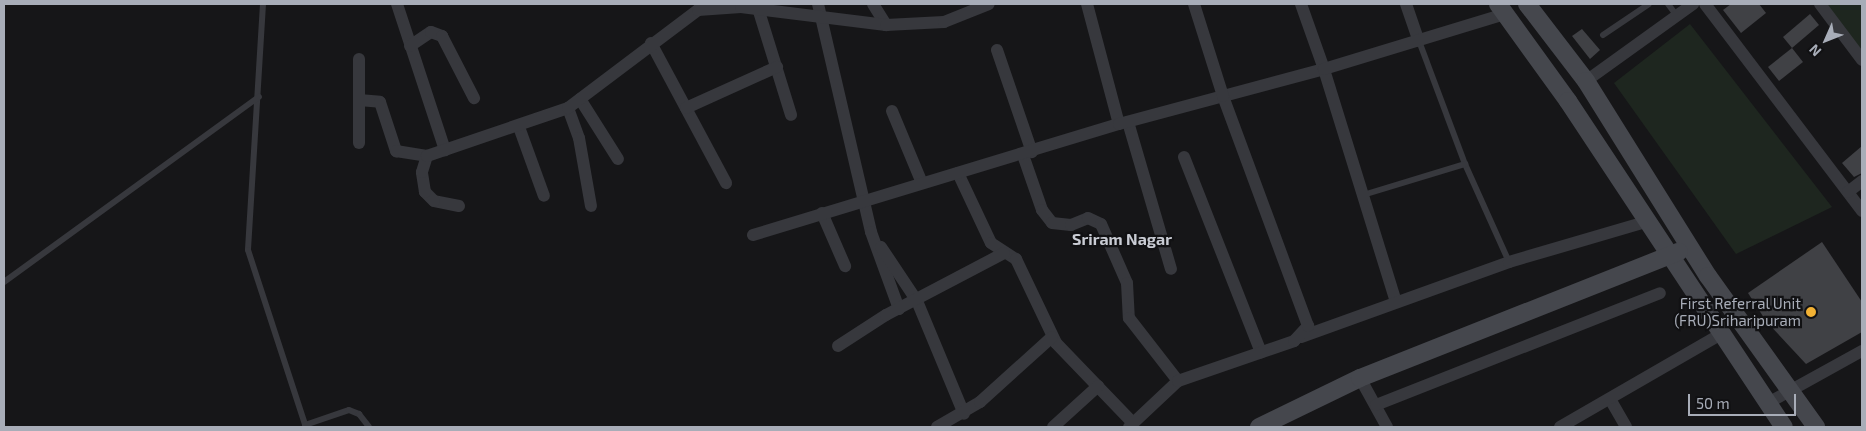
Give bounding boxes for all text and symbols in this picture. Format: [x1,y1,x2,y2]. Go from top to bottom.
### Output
north arrow [1801,15,1851,65]
text: N [1805,41,1824,60]
district label: Sriram Nagar [1072,229,1172,249]
place label: First Referral Unit (FRU)Sriharipuram [1674,294,1801,329]
marker: First Referral Unit (FRU)Sriharipuram [1805,306,1817,318]
scale bar [1691,384,1798,416]
text: 50 m [1696,394,1730,412]

